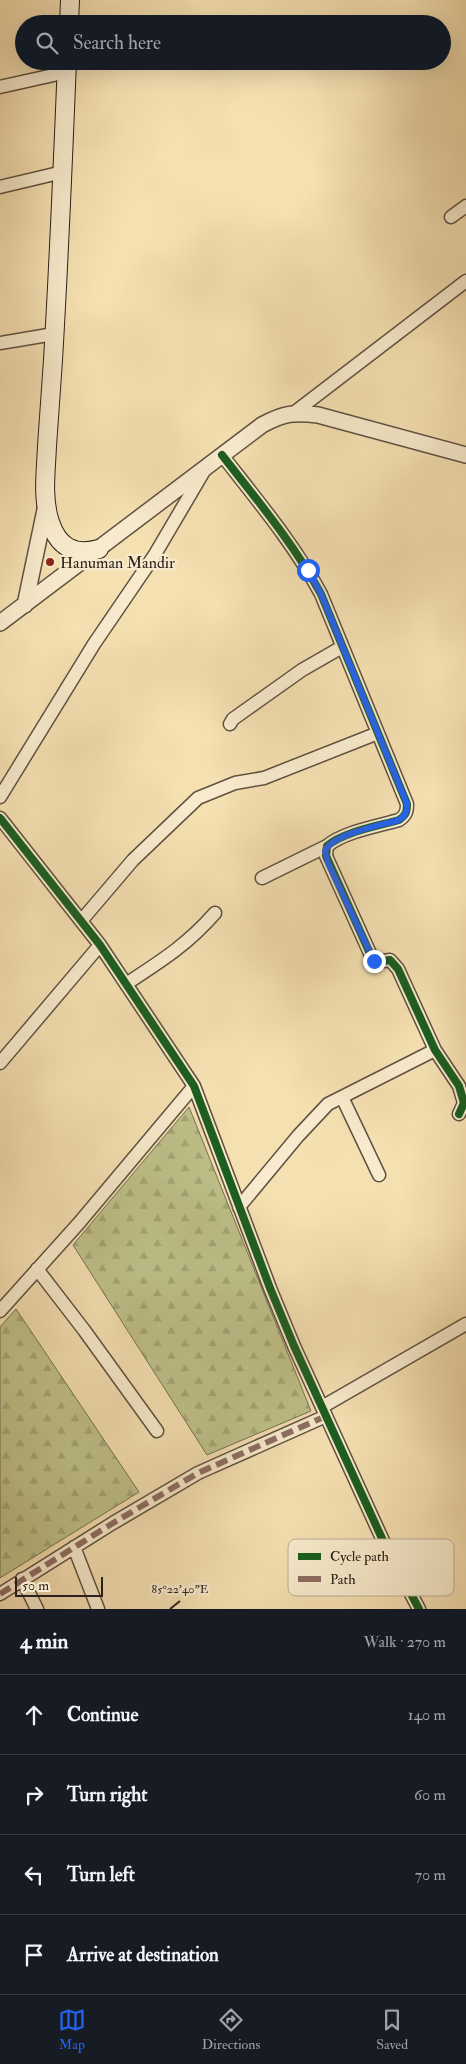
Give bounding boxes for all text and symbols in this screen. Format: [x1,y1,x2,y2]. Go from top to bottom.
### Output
search box [15,15,451,70]
icon: search [33,29,61,57]
text: Search here [73,31,161,55]
place label: Hanuman Mandir [60,553,175,573]
marker: Hanuman Mandir [44,556,56,568]
route start [297,559,320,582]
route end [363,950,386,973]
legend [288,1539,454,1596]
text: Cycle path [330,1548,390,1566]
text: Path [330,1571,356,1588]
scale bar [15,1574,102,1597]
text: 50 m [22,1577,49,1594]
text: 85°22'40"E [152,1582,209,1597]
text: 4 min [20,1628,68,1655]
text: Walk · 270 m [364,1632,446,1652]
icon: ahead [20,1701,48,1729]
text: Continue [67,1703,138,1727]
text: 140 m [408,1705,446,1725]
icon: right [20,1781,48,1809]
text: Turn right [67,1783,147,1807]
text: 60 m [414,1785,446,1805]
icon: left [20,1861,48,1889]
text: Turn left [67,1863,135,1887]
text: 70 m [415,1865,446,1885]
icon: arrive [20,1941,48,1969]
text: Arrive at destination [67,1943,219,1967]
tab: Map [58,2006,86,2053]
tab: Directions [202,2006,260,2053]
tab: Saved [376,2006,408,2053]

